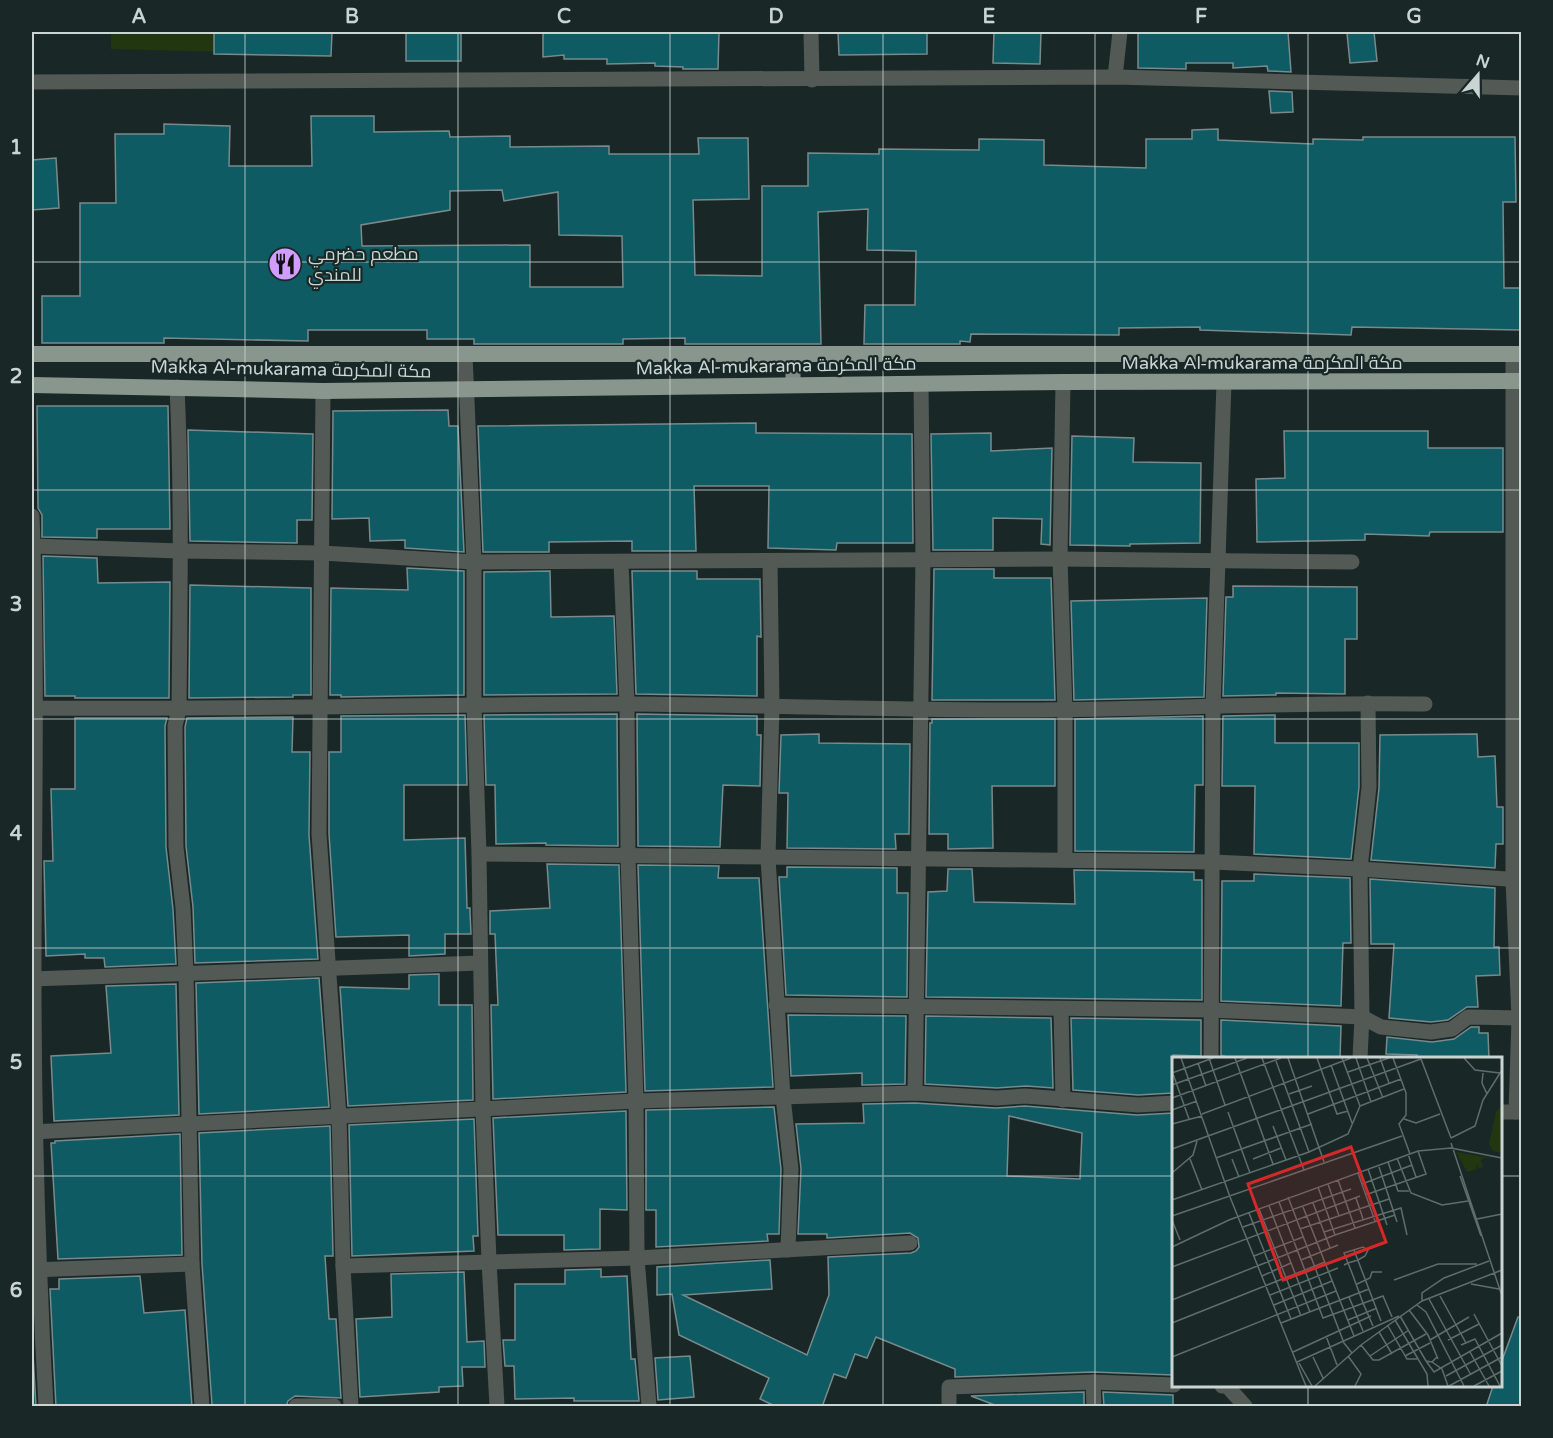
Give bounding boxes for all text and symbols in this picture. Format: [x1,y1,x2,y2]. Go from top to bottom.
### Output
text: A [132,5,147,29]
text: B [345,5,359,29]
text: C [557,5,571,29]
text: D [768,5,784,29]
text: E [983,5,996,29]
text: F [1195,5,1207,29]
text: G [1406,5,1422,29]
north arrow [1448,45,1508,105]
text: N [1473,50,1492,73]
text: 1 [10,136,22,160]
place label: مطعم حضرمي للمندي [308,243,419,289]
restaurant icon: مطعم حضرمي للمندي [267,246,303,282]
street label: Makka Al-mukarama مكة المكرمة [1122,352,1402,374]
street label: Makka Al-mukarama مكة المكرمة [635,353,917,379]
street label: Makka Al-mukarama مكة المكرمة [150,356,432,382]
text: 2 [10,365,22,389]
text: 3 [10,593,22,617]
text: 4 [10,822,23,846]
text: 5 [10,1051,22,1075]
inset map [1172,1057,1502,1387]
text: 6 [10,1279,22,1303]

